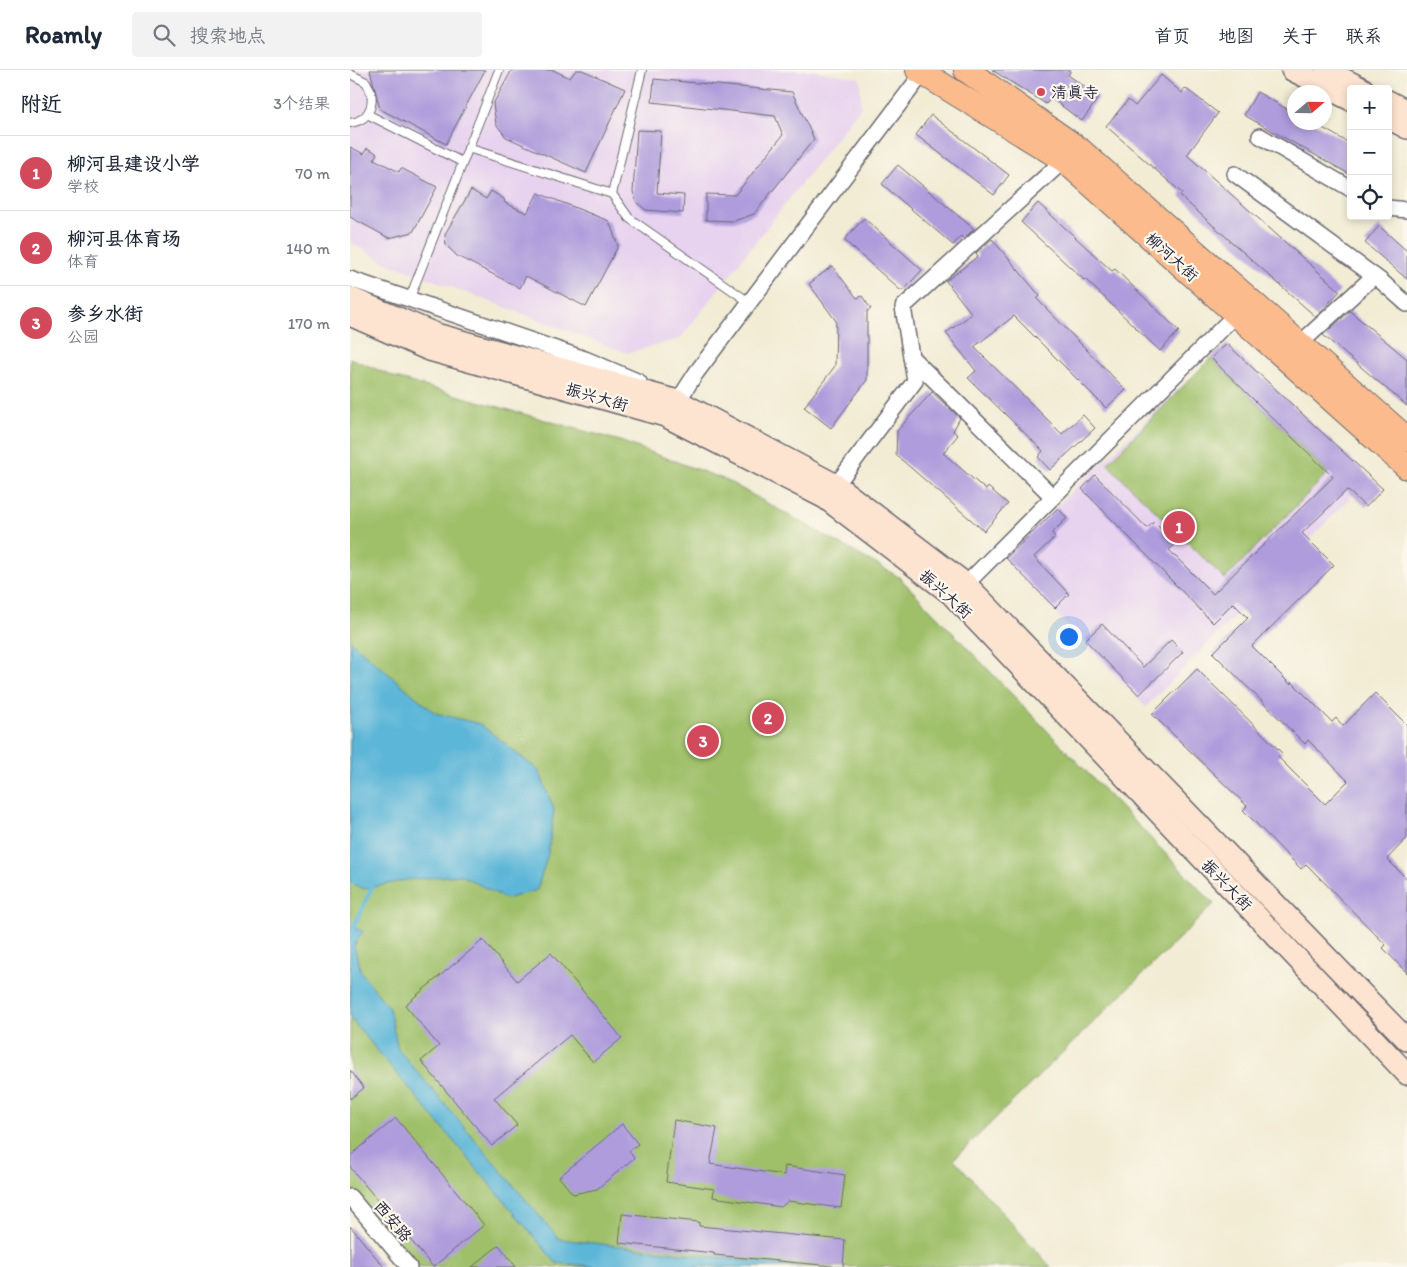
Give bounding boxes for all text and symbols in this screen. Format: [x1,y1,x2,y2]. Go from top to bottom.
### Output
search box [132,12,482,57]
text: Roamly [25,20,102,49]
icon: search [150,21,178,49]
text: 搜索地点 [190,24,266,47]
text: 首页 [1154,25,1190,47]
text: 地图 [1218,25,1254,47]
text: 关于 [1282,25,1318,47]
text: 联系 [1346,25,1382,47]
place label: 清真寺 [1051,83,1099,102]
north arrow [1287,85,1332,130]
map controls [1347,85,1392,220]
button: + [1347,85,1392,130]
marker: 清真寺 [1035,86,1047,98]
text: 附近 [20,91,62,116]
text: 3个结果 [273,94,330,113]
button: − [1347,130,1392,175]
text: 柳河县建设小学 [67,152,200,175]
text: 1 [32,164,40,183]
text: 70 m [295,164,330,183]
button: locate [1347,175,1392,220]
text: 学校 [67,177,99,196]
text: 柳河县体育场 [67,227,181,250]
street label: 柳河大街 [1142,229,1202,285]
text: 2 [32,239,40,258]
text: 140 m [286,239,330,258]
text: 体育 [67,252,99,271]
text: 参乡水街 [67,302,143,325]
text: 3 [32,314,40,333]
text: 170 m [288,314,330,333]
text: 公园 [67,327,99,346]
street label: 振兴大街 [564,379,630,415]
pin: 1 [1163,508,1195,546]
street label: 振兴大街 [916,566,976,622]
your location [1056,624,1082,650]
pin: 2 [752,699,784,737]
pin: 3 [687,722,719,760]
street label: 振兴大街 [1198,855,1256,915]
street label: 西安路 [370,1197,416,1245]

